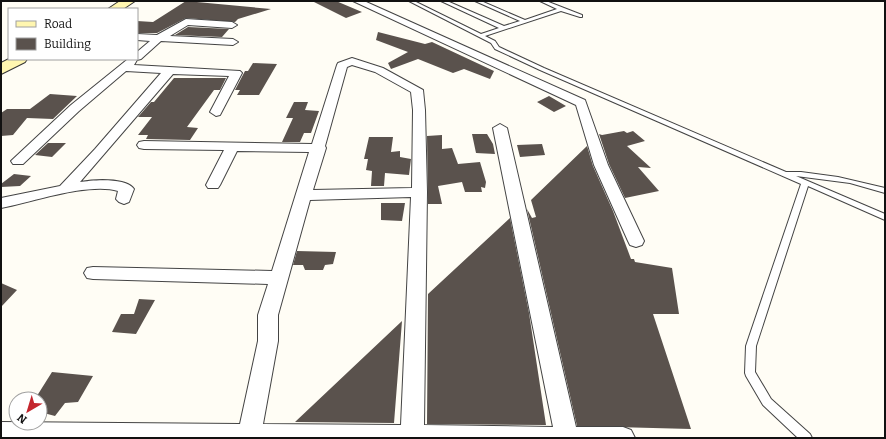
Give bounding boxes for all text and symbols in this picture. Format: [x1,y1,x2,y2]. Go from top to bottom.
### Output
legend [8,8,138,60]
text: Road [44,17,72,31]
text: Building [44,37,91,51]
north arrow [8,391,48,431]
text: N [14,410,30,426]

